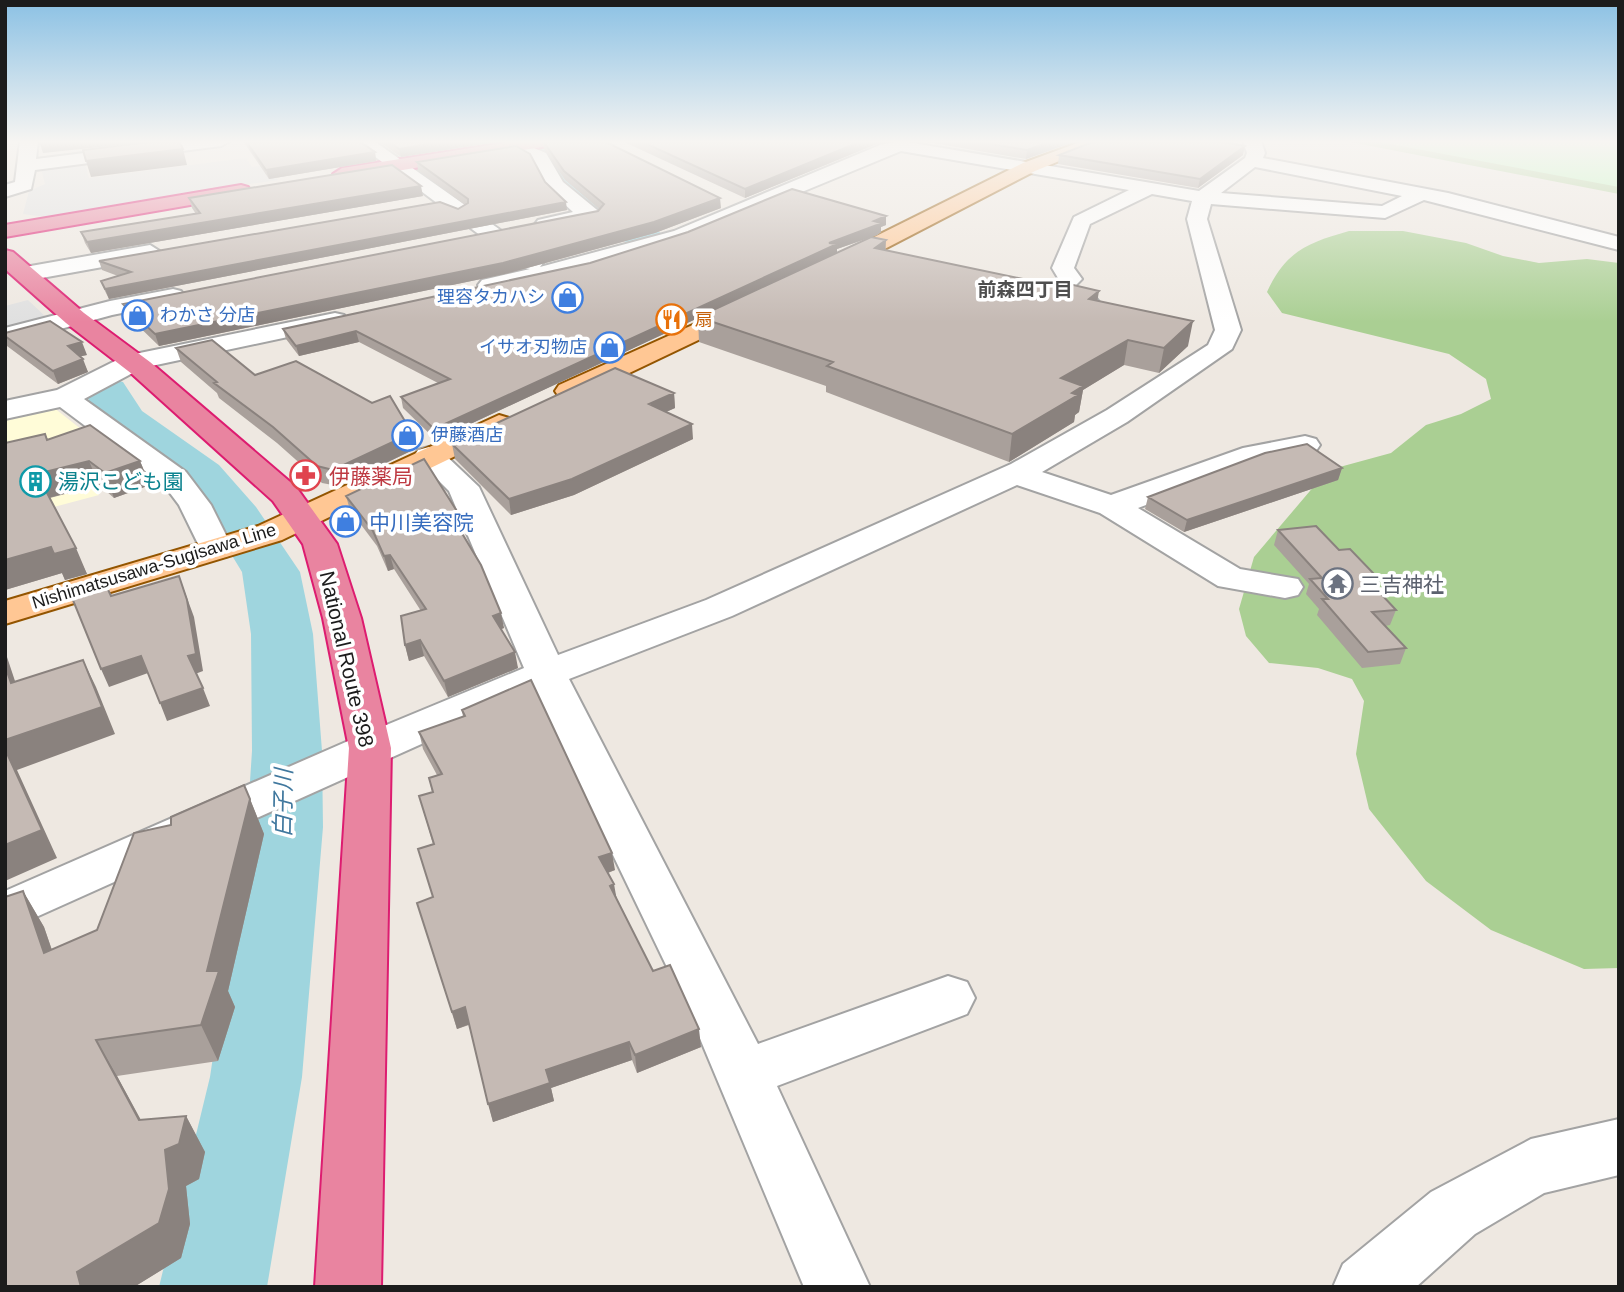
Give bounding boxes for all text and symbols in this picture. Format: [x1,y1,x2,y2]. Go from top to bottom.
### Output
district label: 前森四丁目 [977,279,1073,300]
shop icon: 理容タカハシ [551,280,585,314]
place label: 理容タカハシ [437,287,545,307]
shop icon: わかさ 分店 [120,298,154,332]
restaurant icon: 扇 [655,303,689,337]
place label: わかさ 分店 [160,305,255,325]
place label: 扇 [695,310,713,330]
shop icon: イサオ刃物店 [593,330,627,364]
place label: イサオ刃物店 [479,337,587,357]
shop icon: 伊藤酒店 [391,418,425,452]
place label: 伊藤酒店 [431,425,503,445]
pharmacy icon: 伊藤薬局 [289,459,323,493]
building icon: 湯沢こども園 [18,464,52,498]
place label: 伊藤薬局 [329,465,413,488]
place label: 湯沢こども園 [58,470,184,493]
shop icon: 中川美容院 [329,505,363,539]
place label: 中川美容院 [369,511,474,534]
street label: Nishimatsusawa-Sugisawa Line [30,519,278,613]
temple icon: 三吉神社 [1320,567,1354,601]
street label: National Route 398 [316,569,378,749]
place label: 三吉神社 [1360,573,1444,596]
water label: 白子川 [269,765,297,838]

